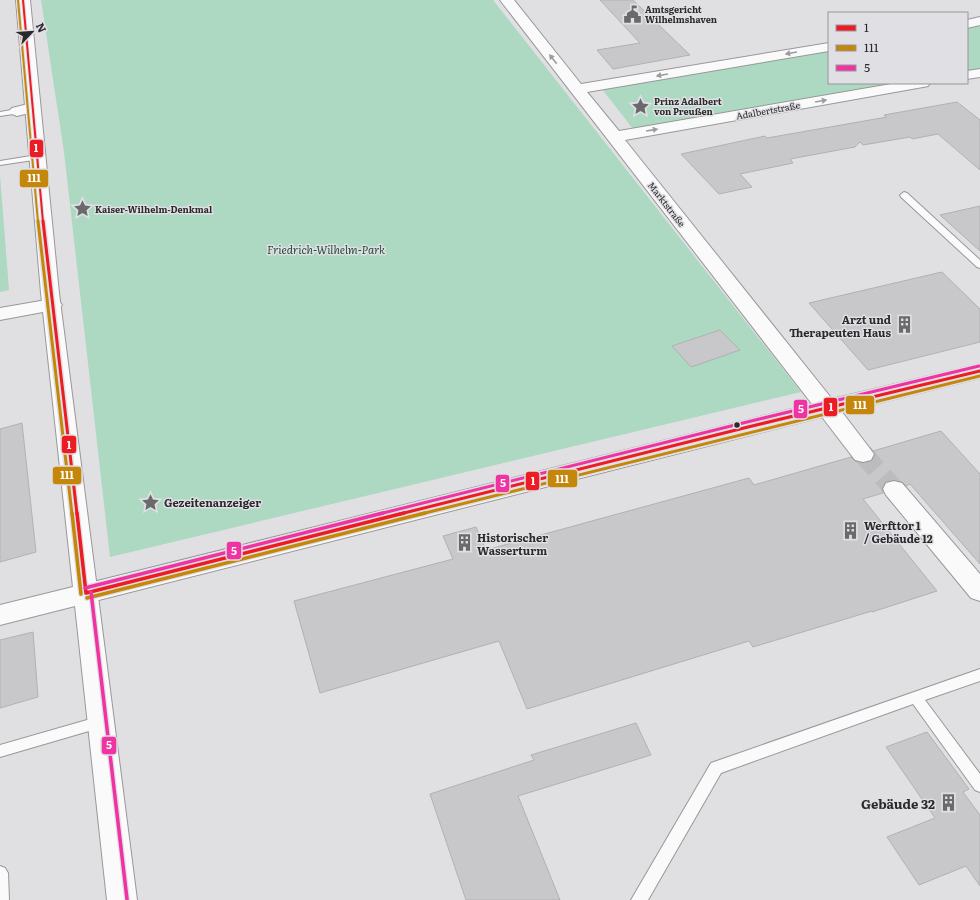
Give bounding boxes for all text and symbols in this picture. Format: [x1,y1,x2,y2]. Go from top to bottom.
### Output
place label: Amtsgericht Wilhelmshaven [645,2,718,26]
public building icon: Amtsgericht Wilhelmshaven [622,4,642,24]
north arrow [12,12,52,52]
legend [828,12,968,84]
text: 1 [864,18,869,36]
text: N [33,20,51,35]
text: 111 [864,38,879,56]
one-way arrow [784,51,797,57]
one-way arrow [549,54,557,65]
text: 5 [864,58,870,76]
one-way arrow [656,72,668,78]
place label: Prinz Adalbert von Preußen [654,94,722,118]
place icon: Prinz Adalbert von Preußen [631,96,651,116]
street label: Adalbertstraße [735,97,802,123]
one-way arrow [815,98,828,104]
one-way arrow [646,127,658,133]
line badge: 1 [29,139,44,158]
text: 1 [34,139,39,155]
line badge: 111 [19,169,49,188]
text: 111 [27,169,41,185]
street label: Marktstraße [645,178,689,230]
place icon: Kaiser-Wilhelm-Denkmal [72,199,92,219]
place label: Kaiser-Wilhelm-Denkmal [95,202,213,216]
park label: Friedrich-Wilhelm-Park [267,241,385,257]
place label: Arzt und Therapeuten Haus [789,311,891,340]
building icon: Arzt und Therapeuten Haus [894,315,914,335]
line badge: 111 [845,395,875,415]
text: 111 [853,396,867,412]
line badge: 1 [823,397,838,417]
text: 1 [829,398,834,414]
line badge: 5 [793,399,808,419]
text: 5 [798,400,804,416]
unlabelled marker [732,420,742,430]
line badge: 1 [61,435,77,454]
text: 1 [67,436,72,452]
line badge: 111 [52,466,82,485]
text: 111 [60,466,74,482]
line badge: 111 [547,469,578,488]
text: 111 [555,470,569,486]
line badge: 1 [525,471,540,491]
text: 1 [531,472,536,488]
line badge: 5 [495,474,510,493]
text: 5 [500,474,506,490]
place icon: Gezeitenanzeiger [141,492,161,512]
place label: Gezeitenanzeiger [164,494,261,510]
place label: Werfttor 1 / Gebäude 12 [864,517,933,546]
building icon: Werfttor 1 / Gebäude 12 [841,521,861,541]
place label: Historischer Wasserturm [477,529,548,558]
building icon: Historischer Wasserturm [454,533,474,553]
line badge: 5 [226,541,242,560]
text: 5 [231,542,237,558]
line badge: 5 [101,736,117,755]
text: 5 [106,736,112,752]
building icon: Gebäude 32 [938,793,958,813]
place label: Gebäude 32 [861,794,935,813]

